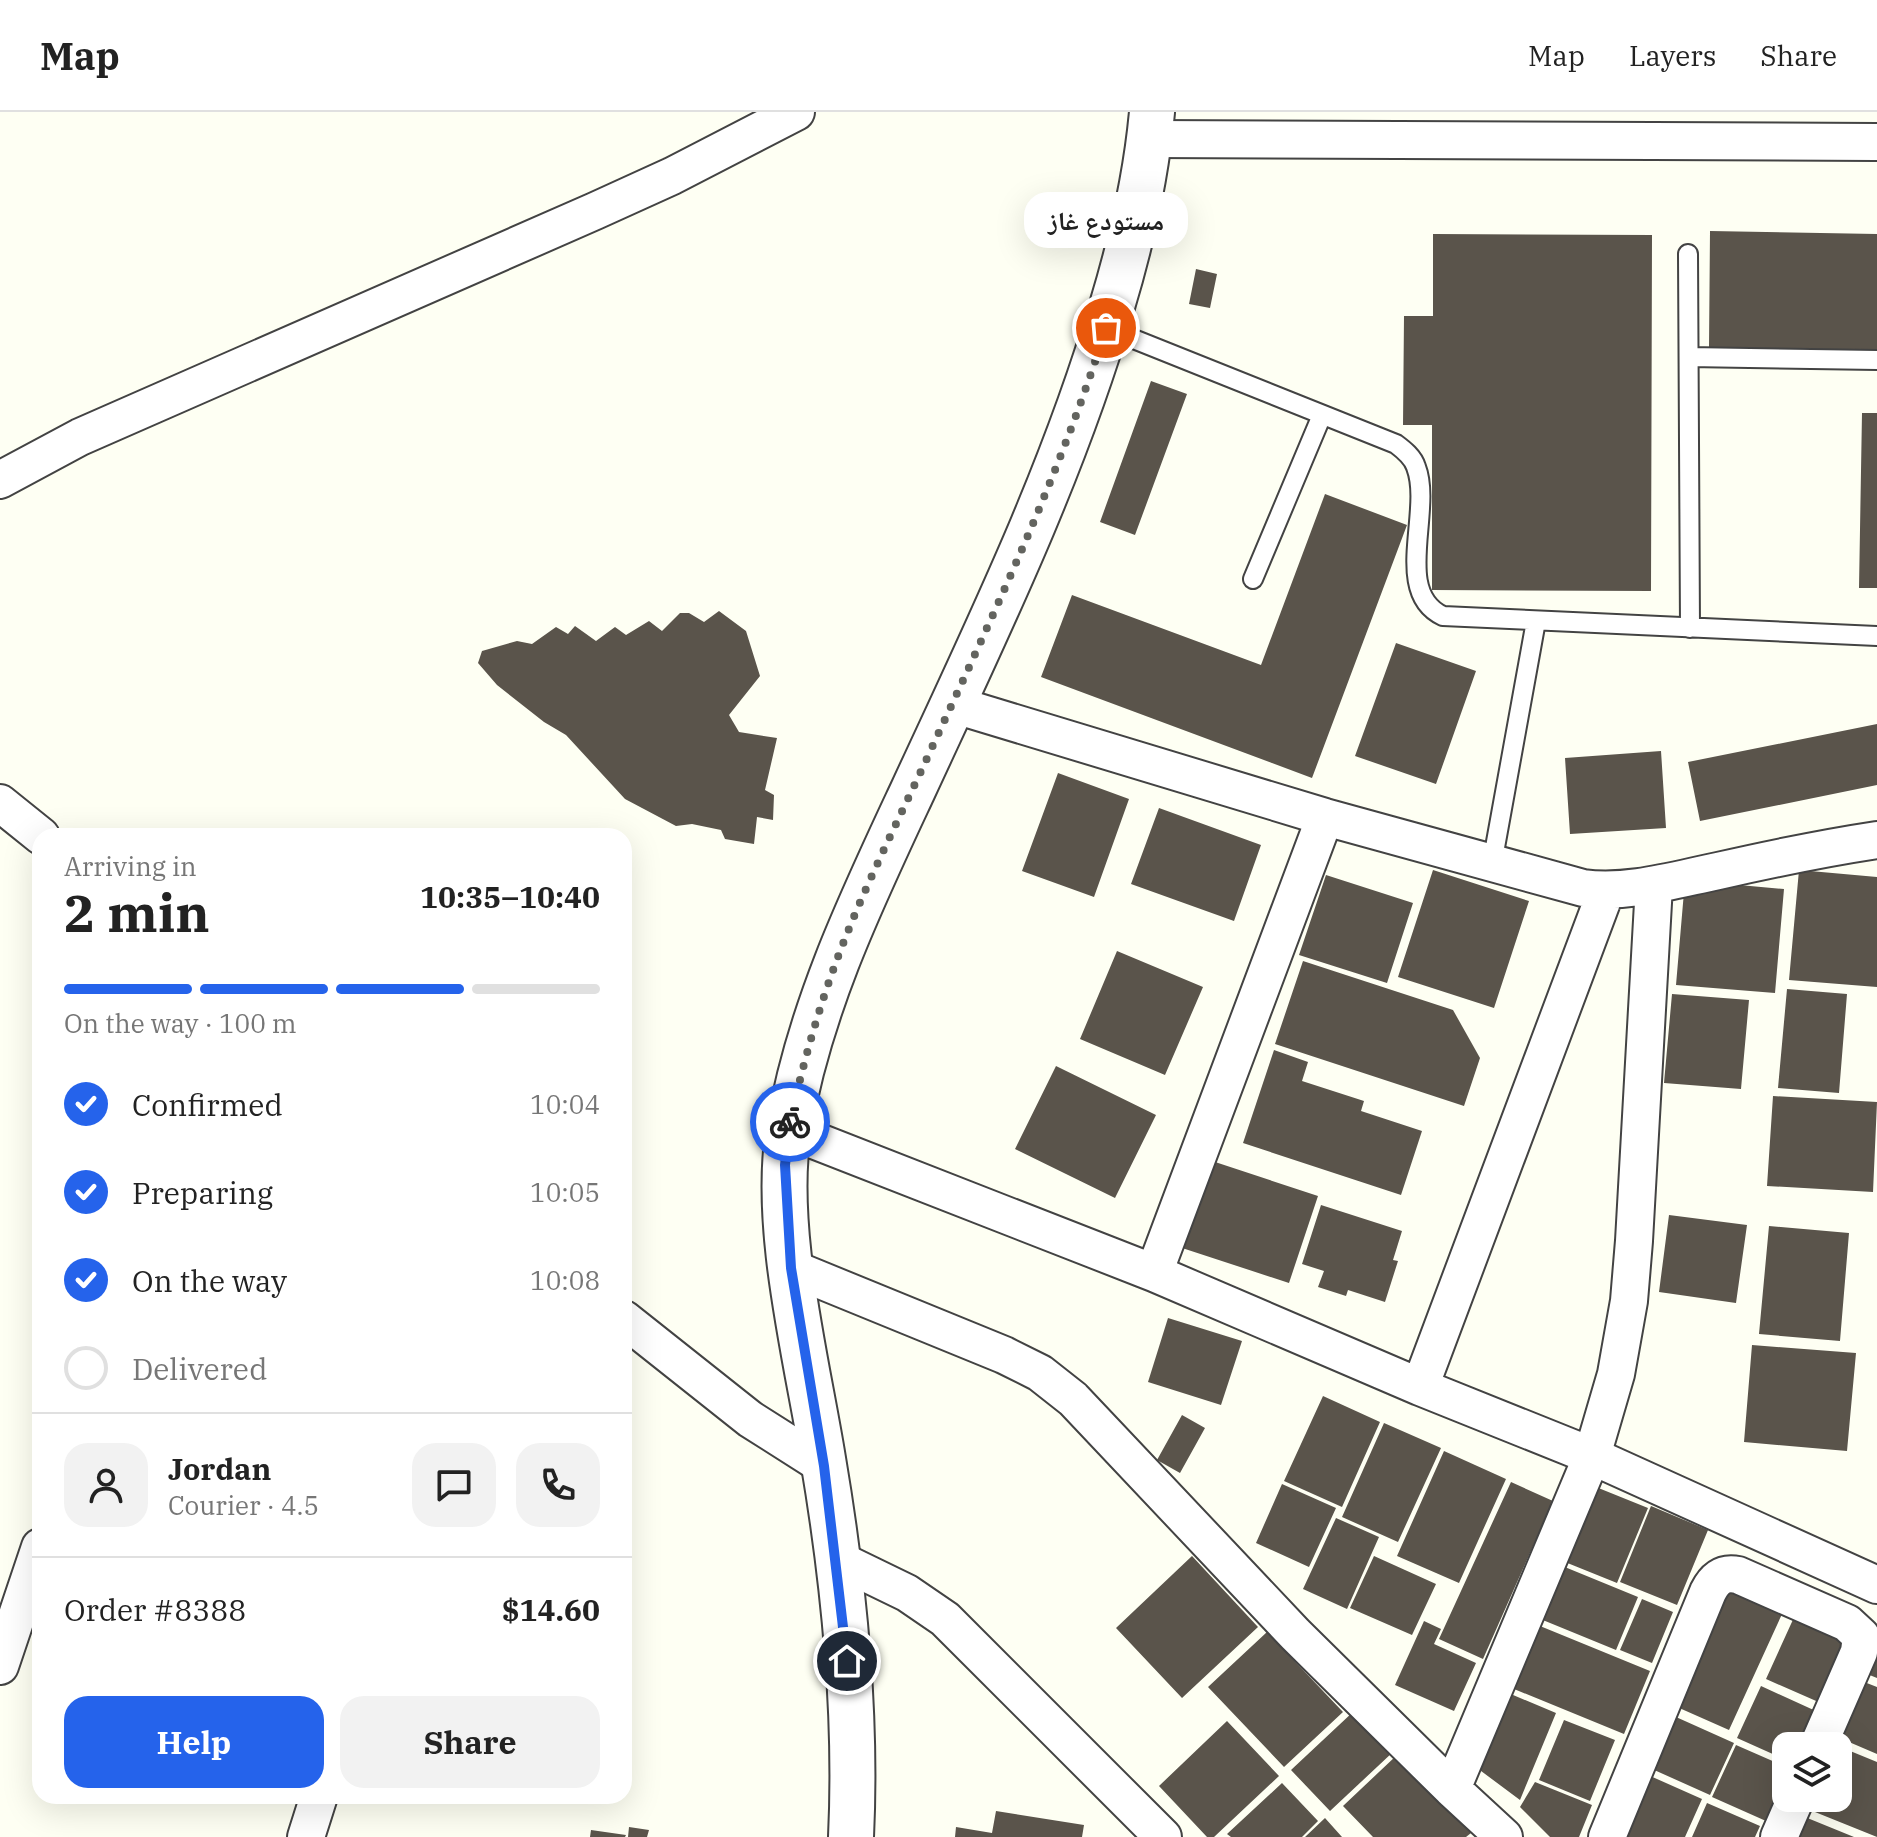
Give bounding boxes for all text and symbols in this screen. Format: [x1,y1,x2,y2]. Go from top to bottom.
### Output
text: Map [40,31,120,80]
text: Map [1528,37,1585,74]
text: Layers [1629,37,1716,74]
text: Share [1760,37,1837,74]
callout: مستودع غاز [1024,192,1188,248]
text: مستودع غاز [1048,203,1164,237]
pin [1072,294,1140,362]
icon: bag [1084,306,1128,350]
text: Arriving in [64,849,197,883]
text: 10:35–10:40 [420,877,600,916]
text: 2 min [64,879,210,946]
text: On the way · 100 m [64,1006,297,1040]
icon: check [64,1082,108,1126]
courier [750,1082,830,1162]
text: Confirmed [132,1085,283,1124]
text: 10:04 [530,1087,600,1121]
icon: bike [768,1100,812,1144]
icon: check [64,1170,108,1214]
text: Preparing [132,1173,273,1212]
text: 10:05 [530,1175,600,1209]
icon: check [64,1258,108,1302]
text: On the way [132,1261,287,1300]
text: 10:08 [530,1263,600,1297]
text: Delivered [132,1349,267,1388]
button: person [64,1443,148,1527]
button: chat [412,1443,496,1527]
button: phone [516,1443,600,1527]
text: Jordan [168,1449,271,1488]
text: Courier · 4.5 [168,1488,319,1522]
text: Order #8388 [64,1590,246,1629]
text: $14.60 [502,1590,600,1629]
pin [813,1627,881,1695]
icon: home [825,1639,869,1683]
button: Help [64,1696,324,1788]
button: Share [340,1696,600,1788]
map controls [1772,1732,1852,1812]
button: layers [1772,1732,1852,1812]

